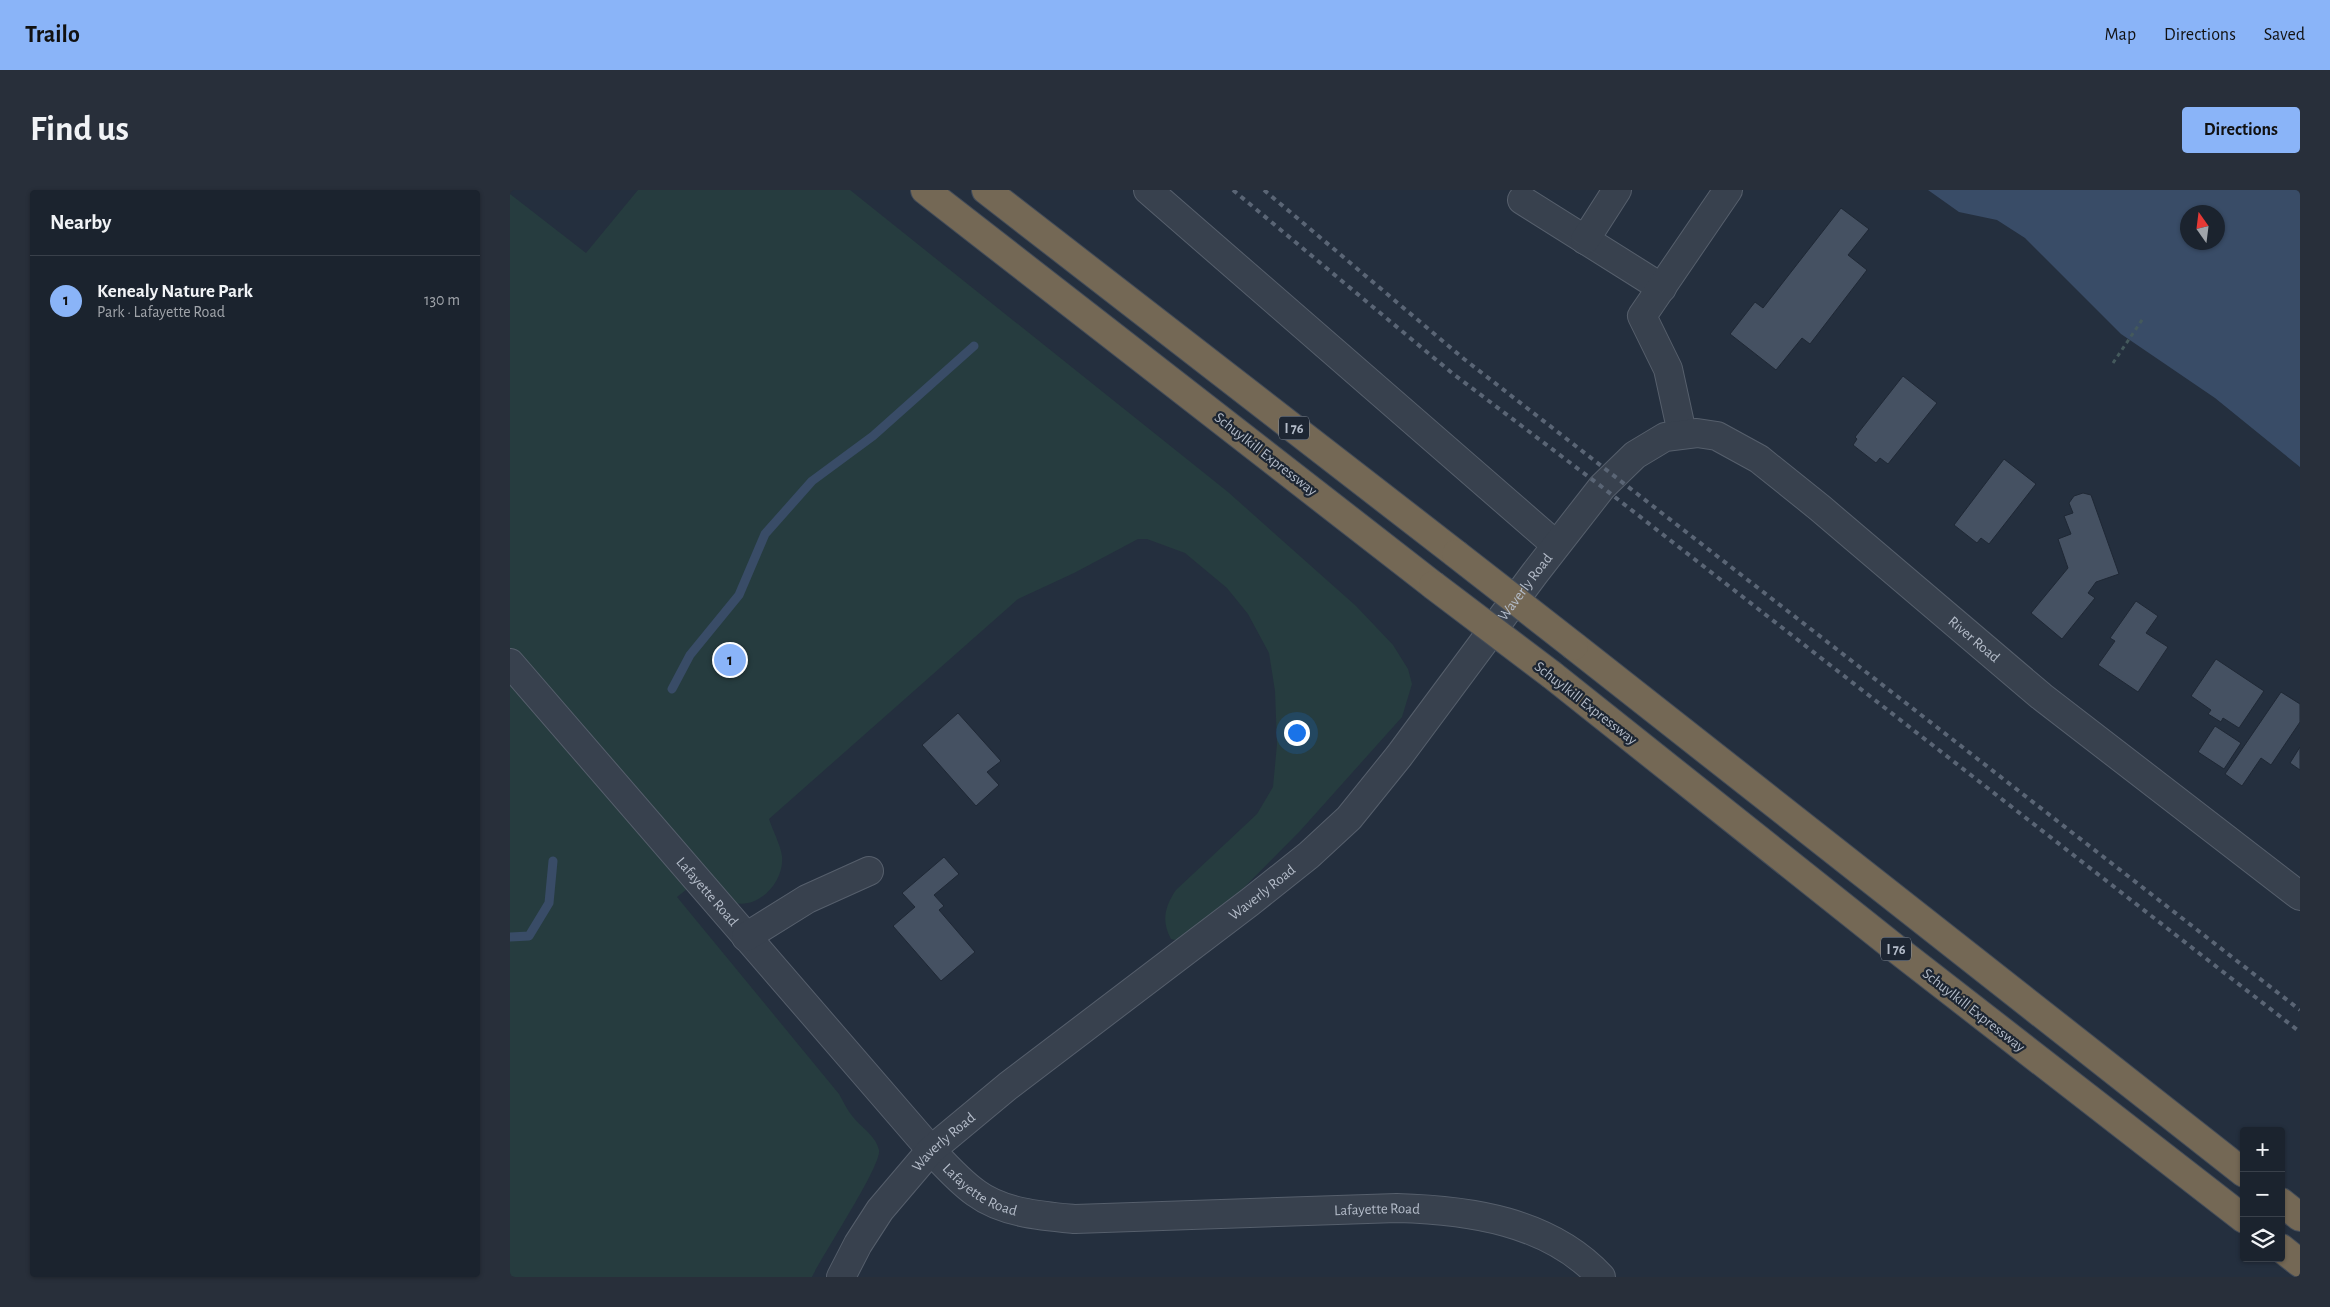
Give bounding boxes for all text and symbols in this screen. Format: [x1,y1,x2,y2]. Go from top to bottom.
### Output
text: Trailo [25,23,80,47]
text: Map [2105,26,2136,44]
text: Directions [2164,26,2236,44]
text: Saved [2264,26,2305,44]
button: Directions [2182,107,2300,153]
text: Find us [30,112,129,147]
north arrow [2180,205,2225,250]
text: Nearby [50,212,111,233]
text: Kenealy Nature Park [97,282,253,301]
text: 1 [63,292,69,308]
text: 130 m [424,292,460,308]
text: Park · Lafayette Road [97,304,225,320]
street label: Schuylkill Expressway [1212,410,1320,499]
road number: I 76 [1279,417,1309,440]
street label: Waverly Road [1495,551,1555,623]
street label: River Road [1945,614,2003,666]
pin: 1 [714,641,746,679]
street label: Schuylkill Expressway [1532,659,1640,748]
your location [1284,720,1310,746]
street label: Lafayette Road [673,854,741,929]
street label: Waverly Road [1226,862,1298,923]
road number: I 76 [1881,938,1911,961]
street label: Schuylkill Expressway [1920,966,2028,1055]
street label: Waverly Road [909,1110,978,1174]
map controls [2240,1127,2285,1262]
button: + [2240,1127,2285,1172]
street label: Lafayette Road [940,1161,1019,1219]
button: − [2240,1172,2285,1217]
street label: Lafayette Road [1334,1201,1421,1218]
button: layers [2240,1217,2285,1262]

